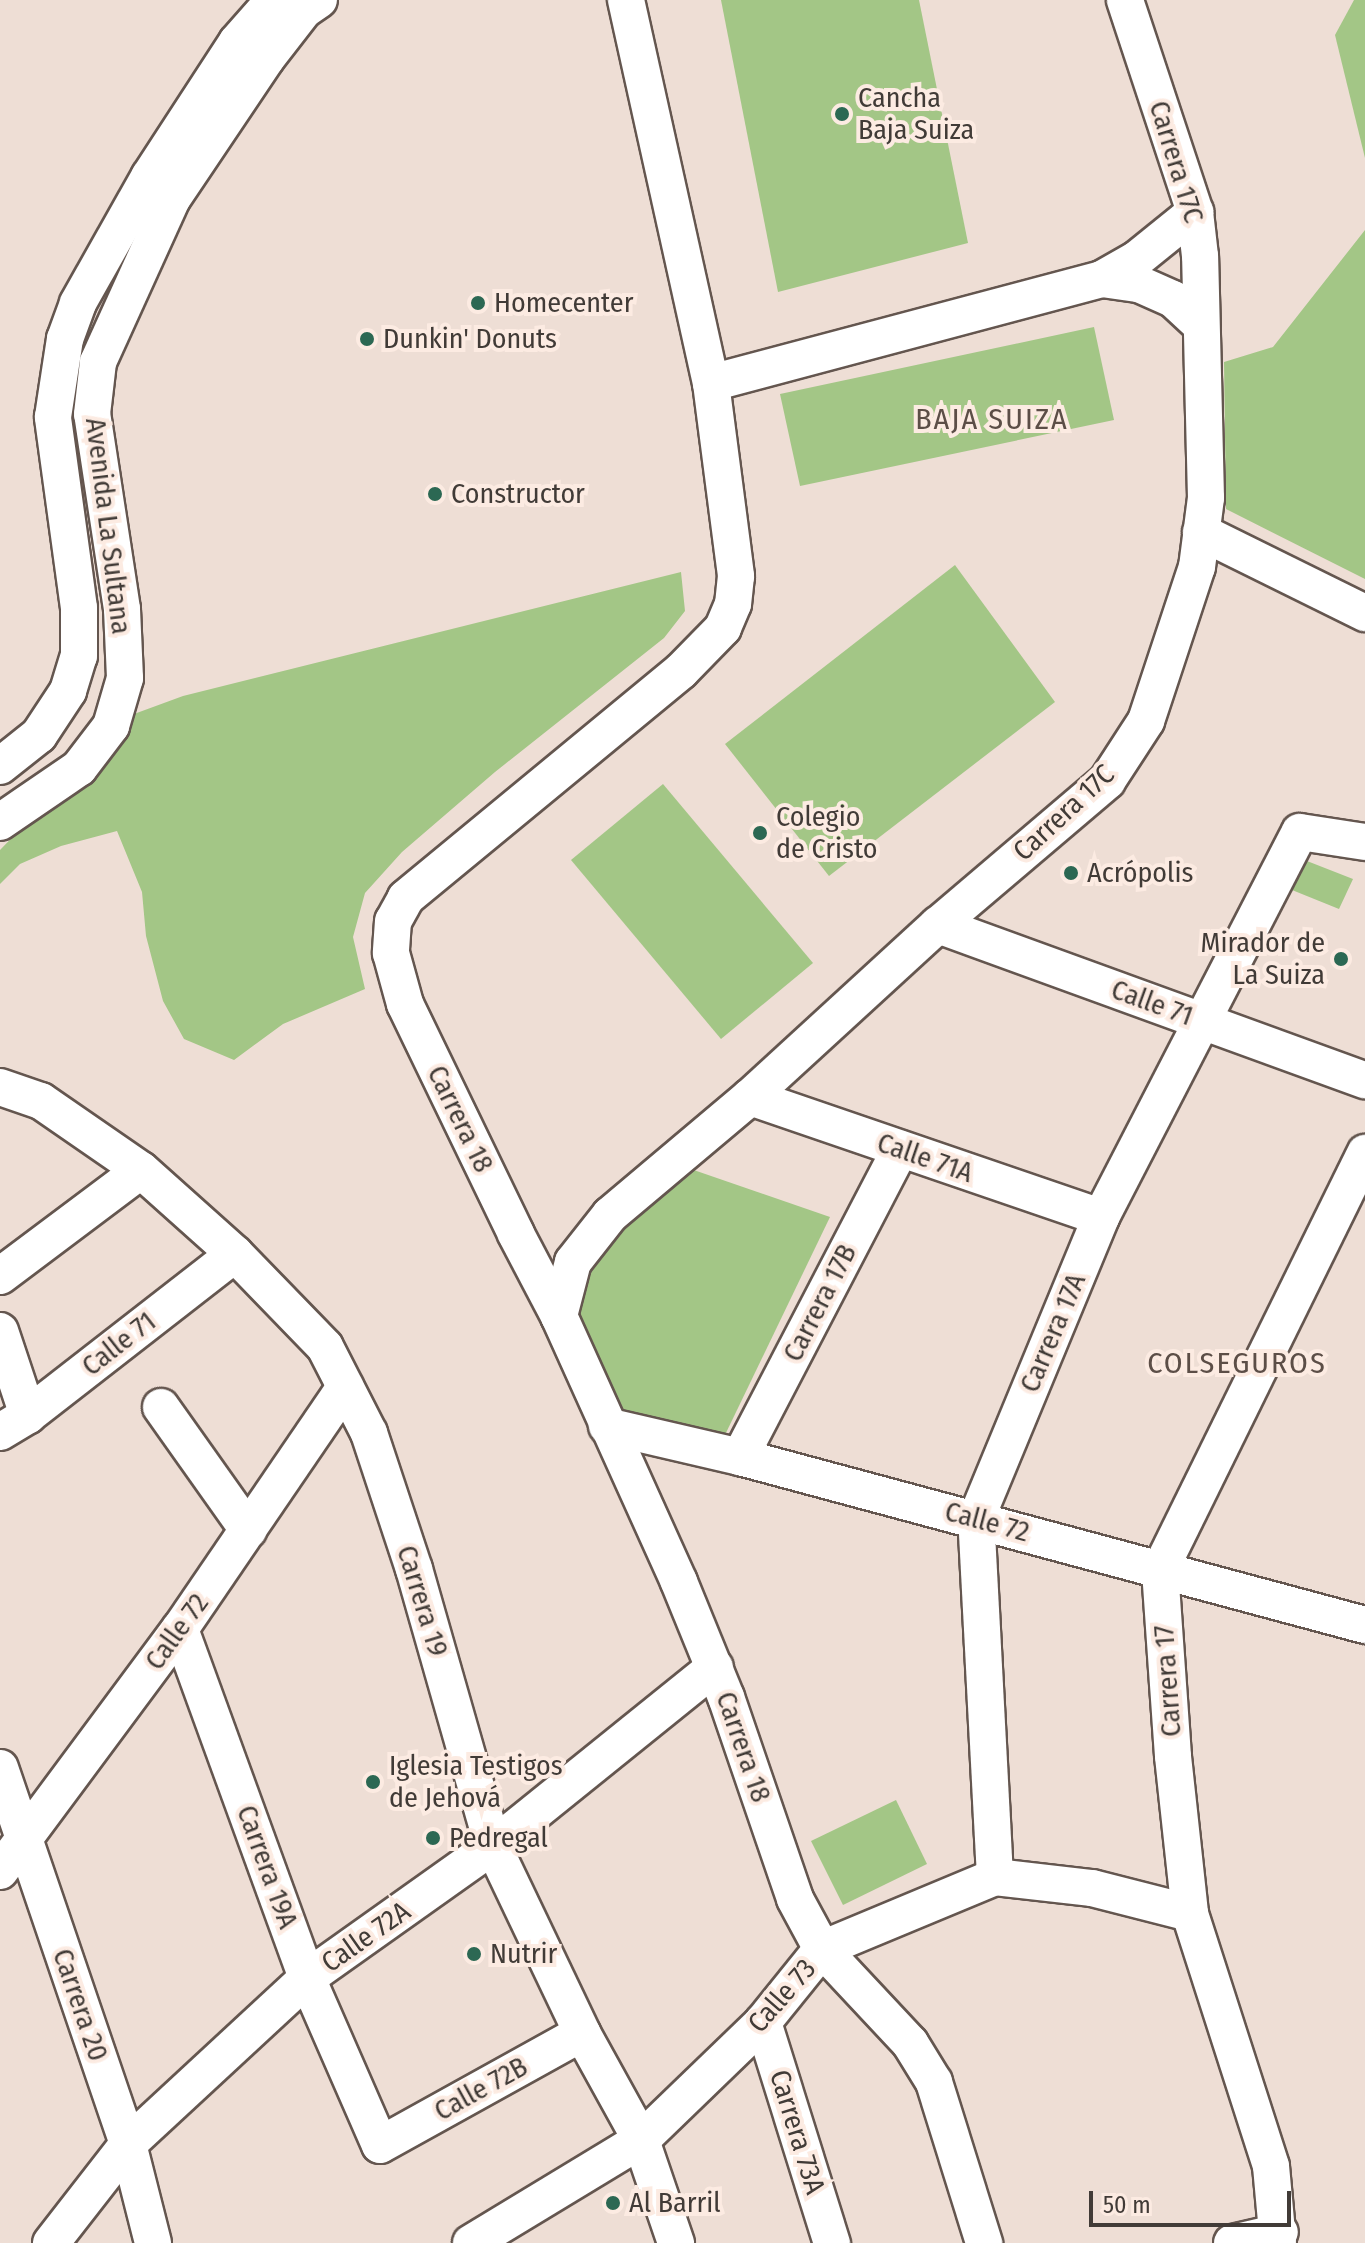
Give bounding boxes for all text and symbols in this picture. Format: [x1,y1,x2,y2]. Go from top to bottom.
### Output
place label: Cancha Baja Suiza [858,81,974,147]
street label: Carrera 17C [1142,97,1210,227]
marker: Cancha Baja Suiza [833,105,851,123]
place label: Homecenter [494,286,633,320]
marker: Homecenter [469,294,487,312]
place label: Dunkin' Donuts [383,322,557,356]
marker: Dunkin' Donuts [358,330,376,348]
district label: BAJA SUIZA [915,401,1069,437]
street label: Avenida La Sultana [78,416,138,636]
place label: Constructor [451,477,585,511]
marker: Constructor [426,485,444,503]
street label: Carrera 17C [1007,758,1121,868]
place label: Colegio de Cristo [776,800,877,866]
marker: Colegio de Cristo [751,824,769,842]
place label: Acrópolis [1087,856,1193,890]
marker: Acrópolis [1062,864,1080,882]
place label: Mirador de La Suiza [1200,926,1325,992]
marker: Mirador de La Suiza [1332,950,1350,968]
street label: Calle 71 [1107,973,1197,1033]
street label: Carrera 18 [420,1060,500,1178]
street label: Calle 71A [873,1126,977,1190]
street label: Carrera 17B [776,1239,864,1367]
street label: Carrera 17A [1013,1269,1093,1397]
street label: Calle 71 [75,1305,163,1383]
district label: COLSEGUROS [1147,1345,1327,1381]
street label: Calle 72 [941,1495,1033,1549]
street label: Carrera 19 [389,1542,455,1660]
street label: Calle 72 [138,1587,216,1677]
street label: Carrera 17 [1147,1624,1189,1738]
street label: Carrera 18 [708,1687,778,1807]
place label: Iglesia Testigos de Jehová [389,1749,563,1815]
marker: Iglesia Testigos de Jehová [364,1773,382,1791]
street label: Carrera 19A [229,1801,305,1933]
place label: Pedregal [449,1821,548,1855]
marker: Pedregal [424,1829,442,1847]
street label: Calle 72A [315,1894,417,1980]
place label: Nutrir [490,1937,557,1971]
street label: Carrera 20 [45,1945,115,2065]
marker: Nutrir [465,1945,483,1963]
street label: Calle 73 [741,1952,823,2040]
street label: Calle 72B [429,2050,533,2128]
street label: Carrera 73A [762,2066,832,2198]
scale bar [1093,2175,1295,2225]
place label: Al Barril [629,2186,721,2220]
text: 50 m [1103,2191,1151,2219]
marker: Al Barril [604,2194,622,2212]

